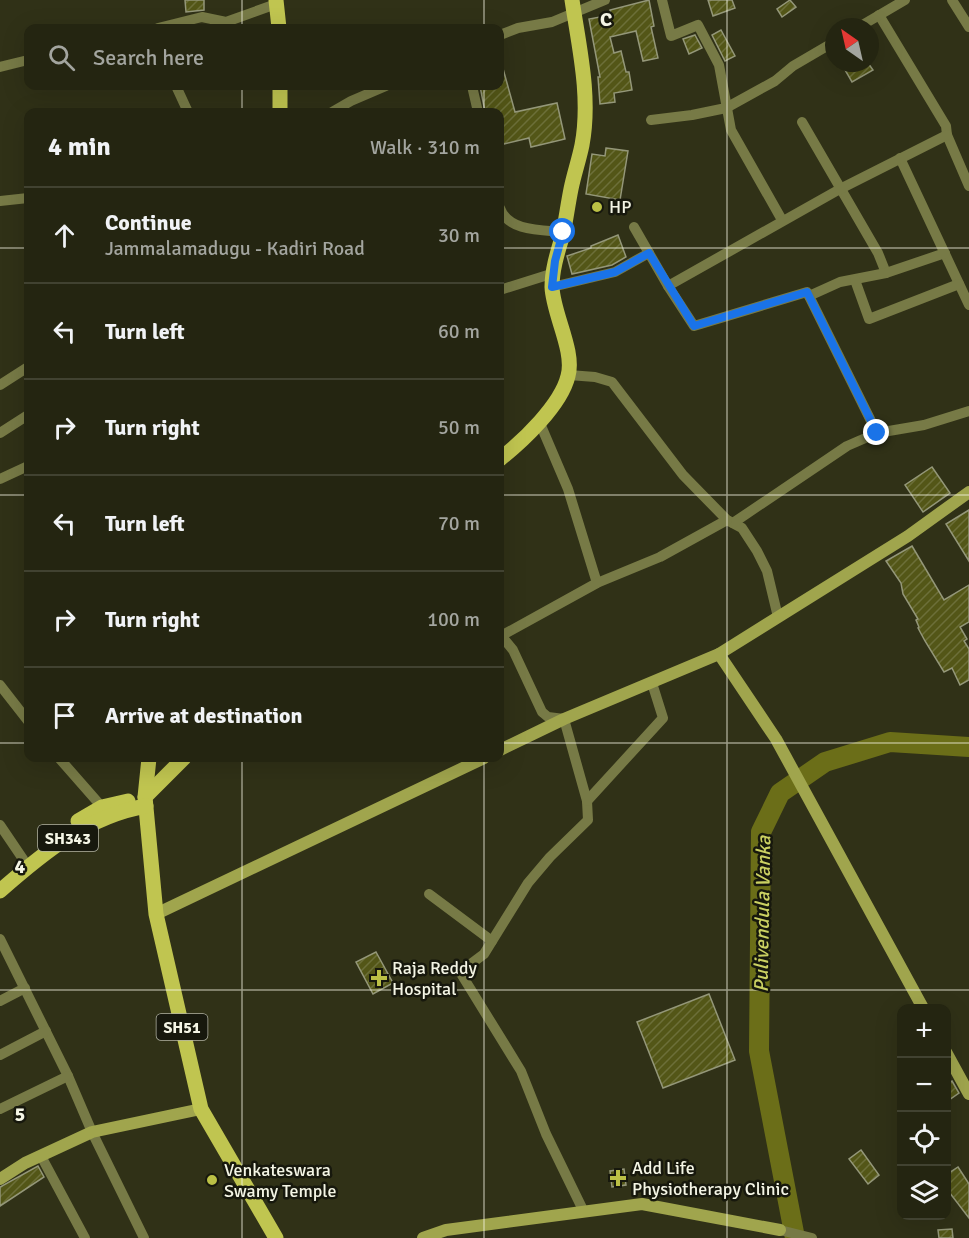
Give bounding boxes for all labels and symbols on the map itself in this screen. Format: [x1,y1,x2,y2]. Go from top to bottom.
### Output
text: C [600,7,612,32]
north arrow [825,18,879,72]
place label: HP [609,196,631,218]
marker: HP [590,200,604,214]
route start [549,218,575,244]
route end [863,419,889,445]
road number: SH343 [38,825,98,851]
water label: Pulivendula Vanka [749,835,776,993]
text: 4 [15,854,26,879]
place label: Raja Reddy Hospital [392,957,478,1000]
marker: Raja Reddy Hospital [370,969,388,987]
road number: SH51 [156,1014,207,1040]
text: 5 [15,1102,25,1127]
place label: Add Life Physiotherapy Clinic [632,1157,789,1200]
place label: Venkateswara Swamy Temple [224,1159,336,1202]
marker: Add Life Physiotherapy Clinic [609,1169,627,1187]
marker: Venkateswara Swamy Temple [205,1173,219,1187]

